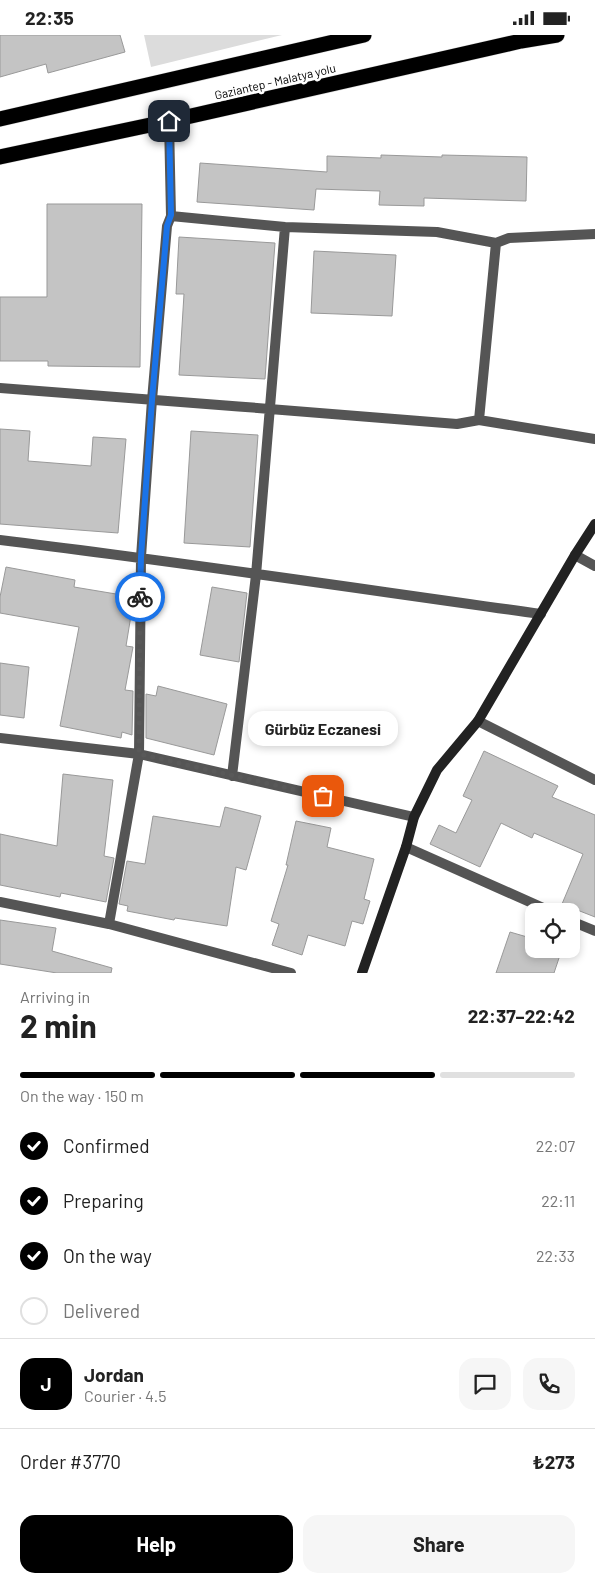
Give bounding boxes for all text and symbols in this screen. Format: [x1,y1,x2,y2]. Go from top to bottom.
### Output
text: 22:35 [25,6,74,29]
street label: Gaziantep - Malatya yolu [213,60,337,102]
pin [148,100,190,142]
icon: home [155,107,183,135]
courier [115,572,165,622]
icon: bike [126,583,154,611]
callout: Gürbüz Eczanesi [248,711,398,746]
text: Gürbüz Eczanesi [265,719,381,738]
pin [302,775,344,817]
icon: bag [309,782,337,810]
map controls [525,903,580,958]
button: locate [525,903,580,958]
text: Arriving in [20,987,90,1006]
text: 22:37–22:42 [468,1004,575,1027]
text: 2 min [20,1006,97,1044]
text: On the way · 150 m [20,1086,144,1105]
icon: check [20,1132,48,1160]
text: Confirmed [63,1134,150,1157]
text: 22:07 [536,1136,575,1155]
icon: check [20,1187,48,1215]
text: Preparing [63,1189,144,1212]
text: 22:11 [541,1191,575,1210]
icon: check [20,1242,48,1270]
text: On the way [63,1244,152,1267]
text: 22:33 [536,1246,575,1265]
text: Delivered [63,1299,140,1322]
button: chat [459,1358,511,1410]
button: phone [523,1358,575,1410]
text: Jordan [84,1363,144,1386]
text: J [40,1372,52,1395]
text: Courier · 4.5 [84,1386,167,1405]
text: Order #3770 [20,1450,121,1473]
text: ₺273 [532,1450,575,1473]
button: Help [20,1515,293,1573]
button: Share [303,1515,575,1573]

